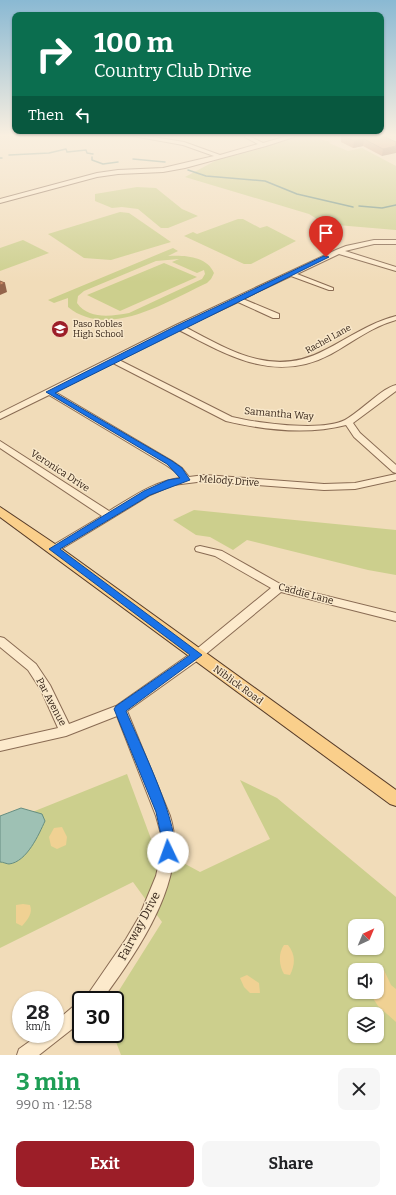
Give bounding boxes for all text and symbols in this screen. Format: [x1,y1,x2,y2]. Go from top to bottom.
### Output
text: 100 m [94,26,173,59]
icon: right [28,28,80,80]
text: Country Club Drive [94,60,252,82]
icon: left [72,104,94,126]
text: Then [28,106,64,124]
pin [309,216,343,257]
icon: arrive [315,222,337,244]
school or university icon: Paso Robles High School [50,319,70,339]
place label: Paso Robles High School [73,319,124,339]
street label: Rachel Lane [304,322,353,356]
street label: Samantha Way [244,405,315,423]
street label: Veronica Drive [28,447,92,495]
street label: Melody Drive [198,473,260,489]
street label: Caddie Lane [277,581,335,607]
street label: Niblick Road [211,663,265,707]
street label: Par Avenue [33,676,69,728]
position arrow [147,831,189,873]
street label: Fairway Drive [115,889,163,963]
north arrow [348,919,384,955]
map controls [348,919,384,1043]
button: sound [348,963,384,999]
speed limit sign: 30 [72,991,124,1043]
text: 28 [26,1000,50,1024]
button: layers [348,1007,384,1043]
text: km/h [26,1021,50,1033]
text: 3 min [16,1068,80,1096]
button: close [338,1068,380,1110]
text: 990 m · 12:58 [16,1097,92,1112]
button: Exit [16,1141,194,1187]
button: Share [202,1141,380,1187]

